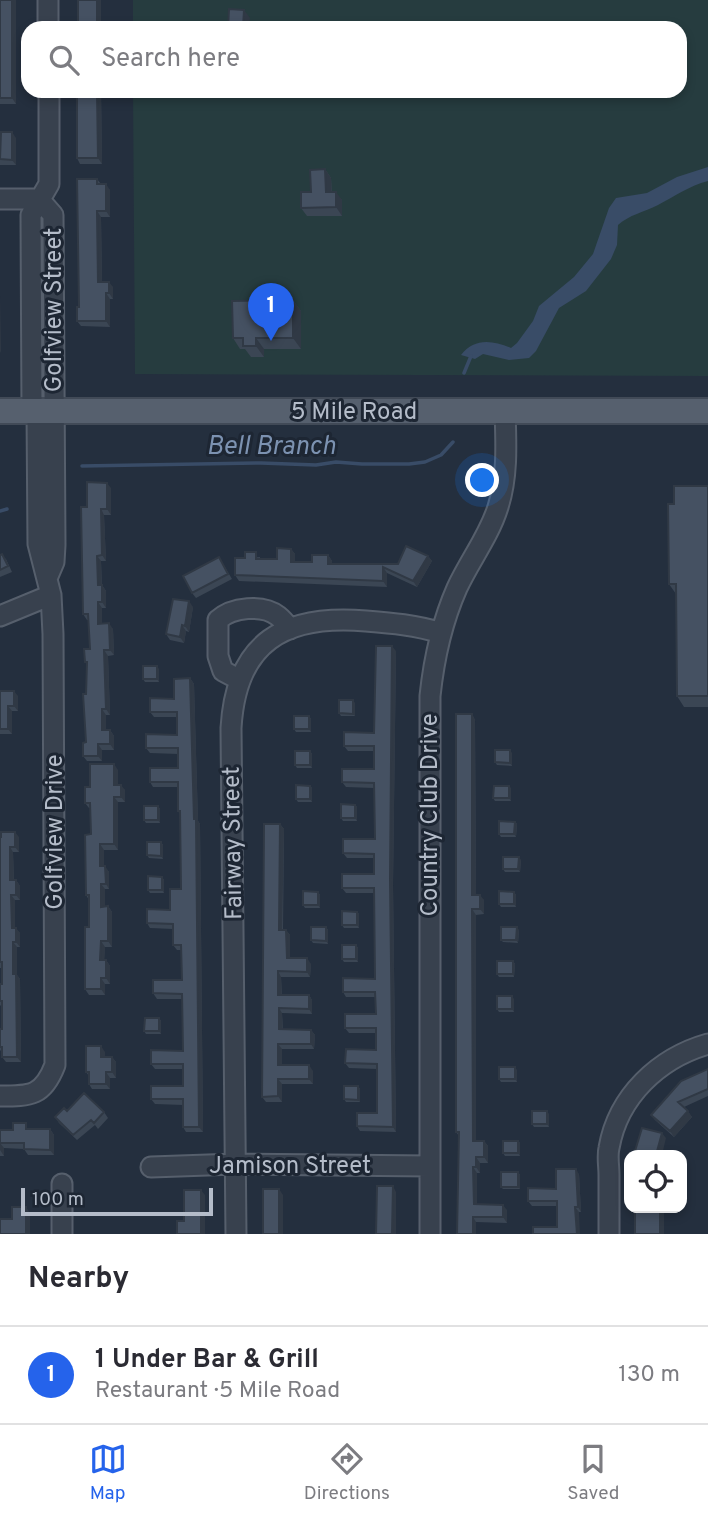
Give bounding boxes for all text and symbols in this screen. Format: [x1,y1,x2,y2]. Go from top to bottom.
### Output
search box [21,21,687,98]
icon: search [45,41,83,79]
text: Search here [101,43,240,76]
street label: Golfview Street [40,228,70,392]
pin: 1 [248,283,294,341]
street label: 5 Mile Road [291,398,417,428]
water label: Bell Branch [207,431,336,464]
your location [465,463,499,497]
street label: Country Club Drive [416,713,446,917]
street label: Golfview Drive [41,754,71,910]
street label: Fairway Street [218,766,250,920]
map controls [624,1150,687,1213]
button: locate [624,1150,687,1213]
street label: Jamison Street [209,1152,371,1182]
scale bar [21,1185,214,1217]
text: 100 m [32,1188,84,1212]
text: Nearby [28,1261,129,1298]
text: 1 Under Bar & Grill [95,1344,319,1377]
text: 1 [46,1361,56,1390]
text: 130 m [618,1361,680,1390]
text: Restaurant · 5 Mile Road [95,1377,340,1406]
tab: Map [89,1440,127,1506]
tab: Directions [304,1440,390,1506]
tab: Saved [567,1440,619,1506]

